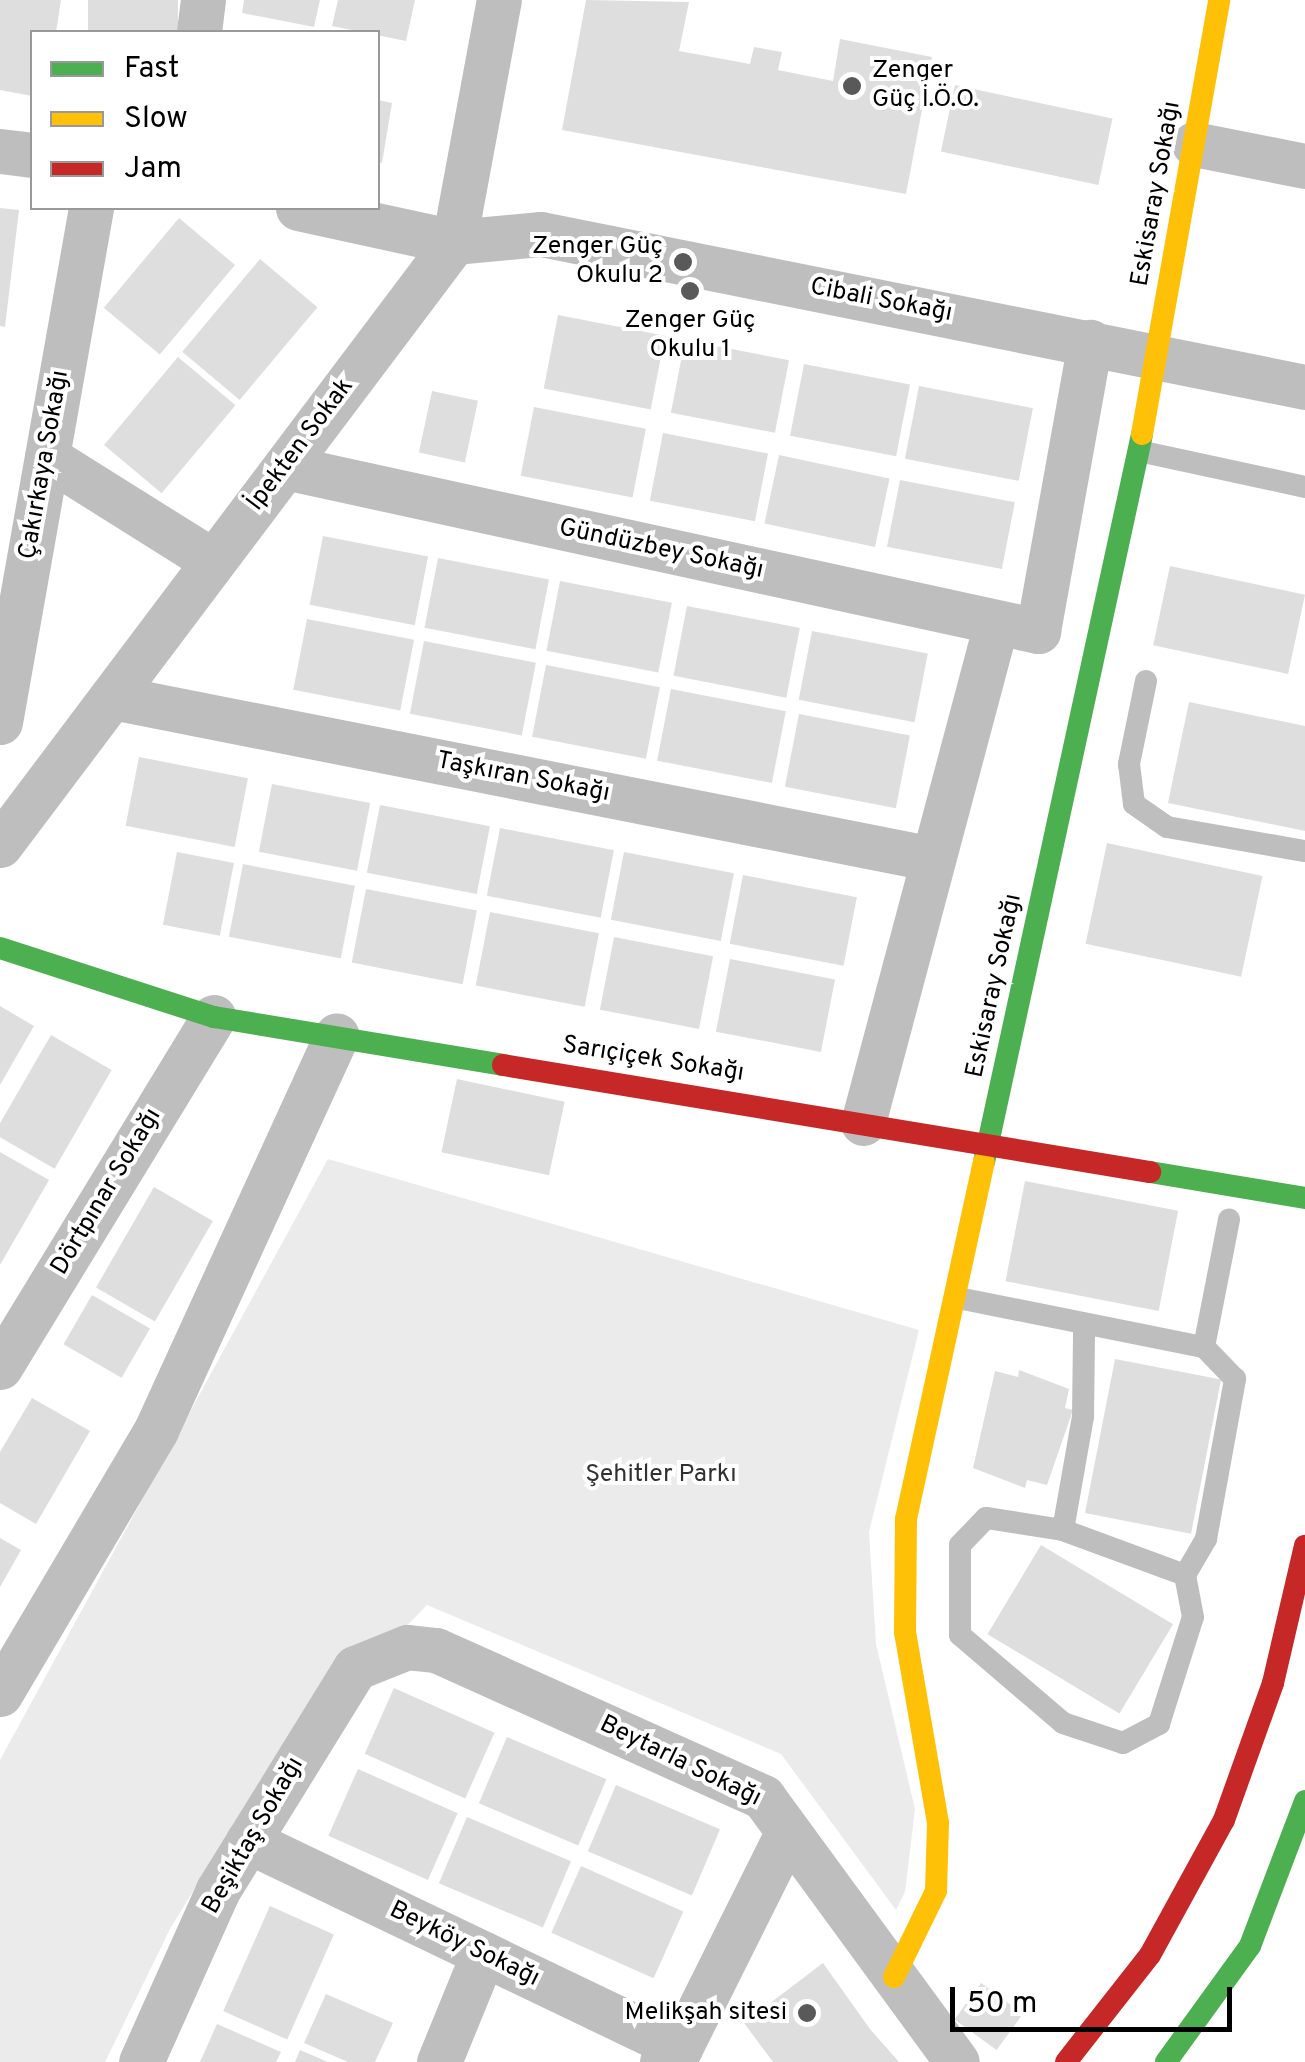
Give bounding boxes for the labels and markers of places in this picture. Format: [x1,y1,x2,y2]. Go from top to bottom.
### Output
place label: Zenger Güç İ.Ö.O. [872,57,979,116]
marker: Zenger Güç İ.Ö.O. [841,75,863,97]
place label: Zenger Güç Okulu 2 [532,233,663,292]
marker: Zenger Güç Okulu 2 [672,251,694,273]
marker: Zenger Güç Okulu 1 [679,280,701,302]
place label: Zenger Güç Okulu 1 [625,307,755,366]
place label: Melikşah sitesi [625,1998,787,2028]
marker: Melikşah sitesi [796,2002,818,2024]

